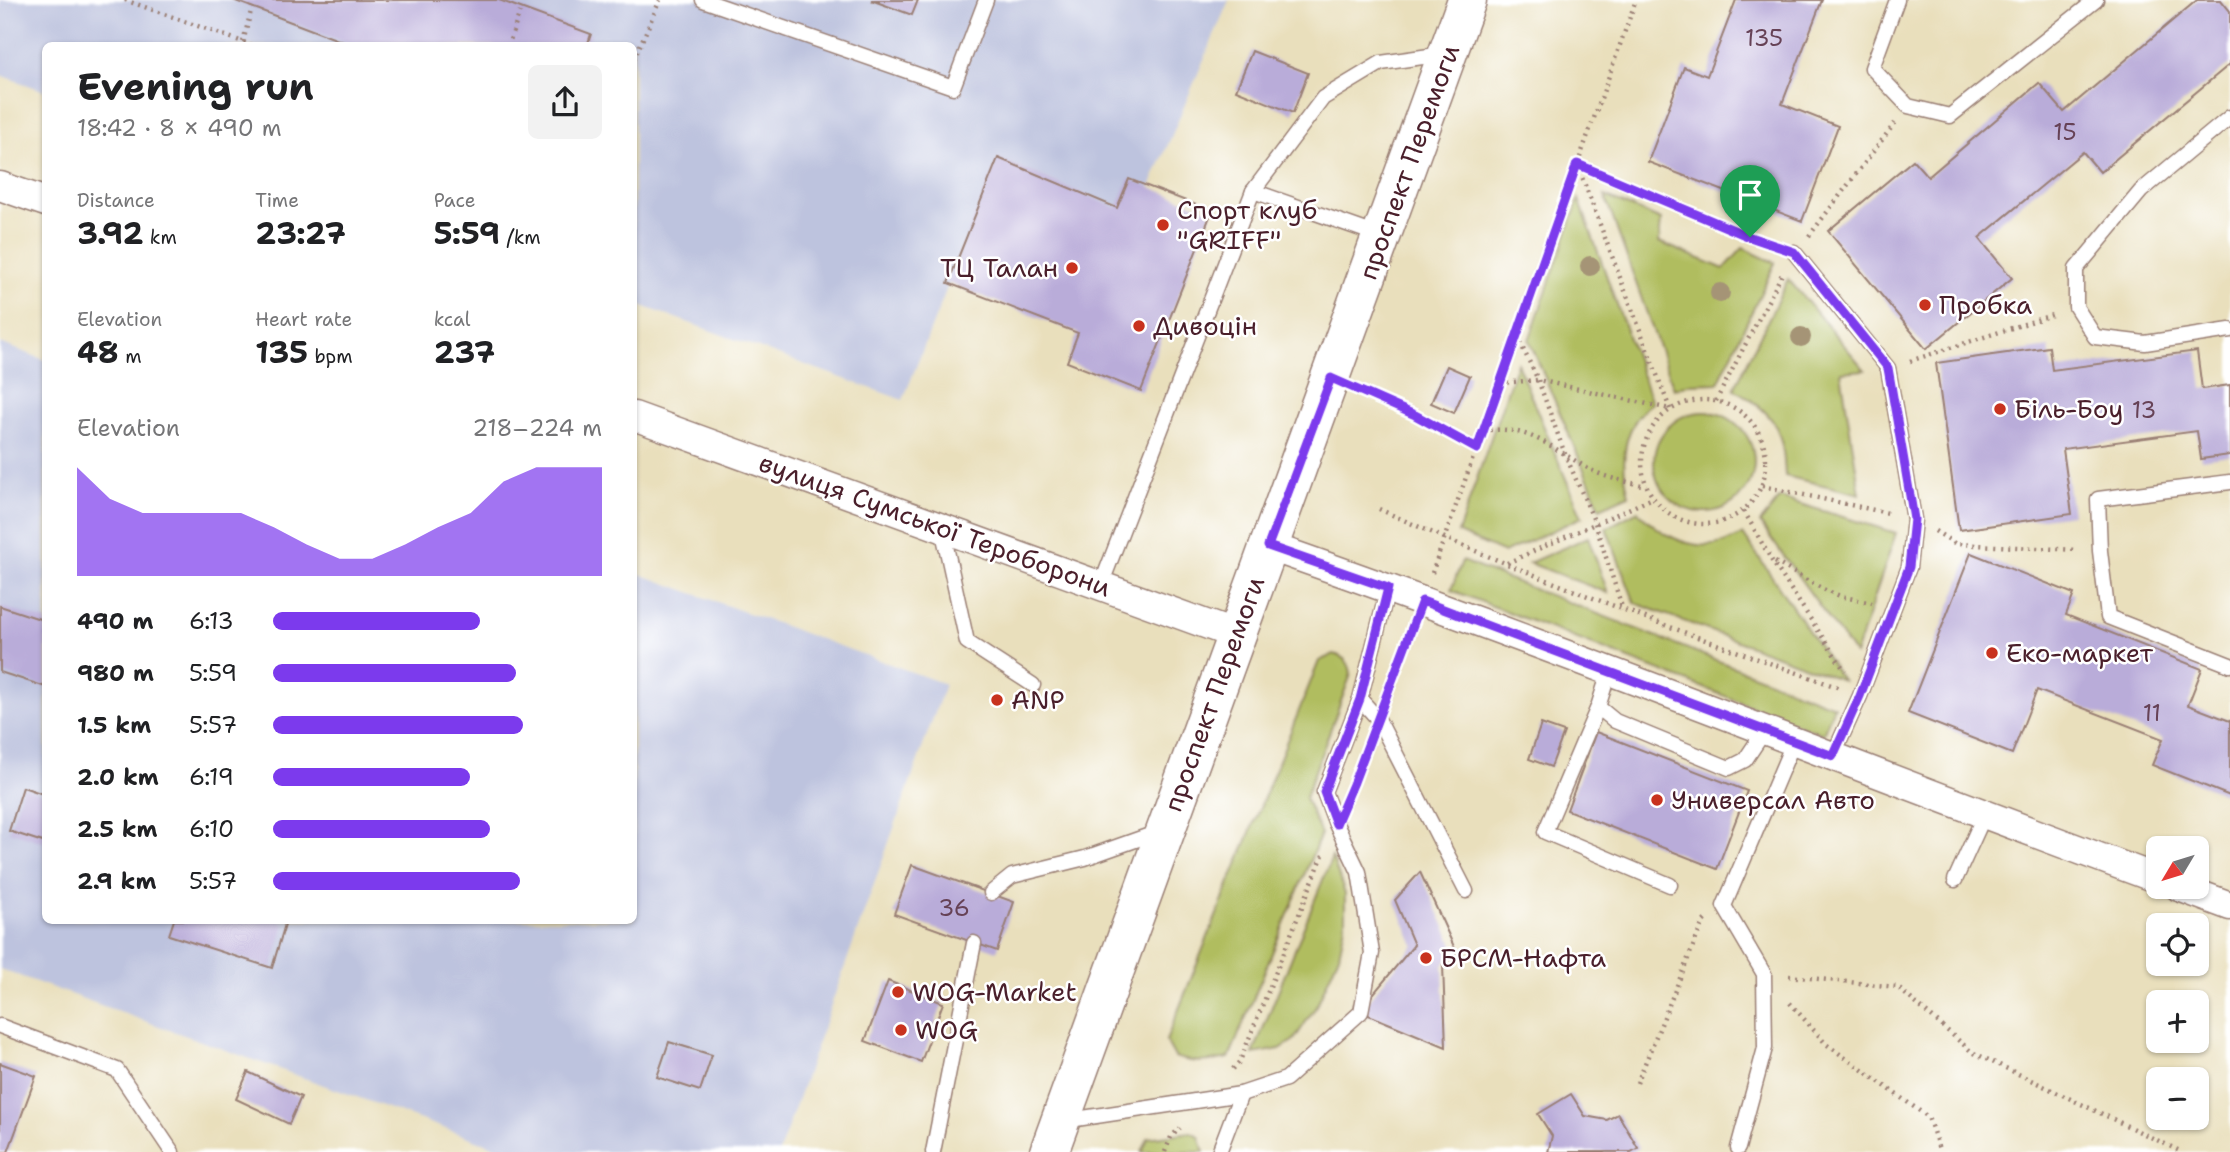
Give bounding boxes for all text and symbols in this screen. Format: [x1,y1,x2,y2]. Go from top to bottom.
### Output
house number: 135 [1745,23,1783,53]
street label: проспект Перемоги [1350,39,1467,284]
text: Evening run [77,61,314,112]
button: share [528,65,602,139]
text: 18:42 · 8 × 490 m [77,113,282,143]
house number: 15 [2053,117,2077,147]
pin [1720,165,1780,237]
icon: arrive [1731,176,1769,214]
text: Distance [77,188,155,213]
text: Time [255,188,299,213]
text: Pace [434,188,475,213]
place label: Спорт клуб "GRIFF" [1177,192,1317,257]
text: 3.92 [77,213,143,254]
text: 23:27 [255,213,346,254]
text: 5:59 [434,213,500,254]
marker: Спорт клуб "GRIFF" [1155,217,1171,233]
text: km [143,225,177,250]
text: /km [500,225,541,250]
place label: ТЦ Талан [940,250,1058,285]
marker: ТЦ Талан [1064,260,1080,276]
place label: Пробка [1939,287,2032,322]
marker: Пробка [1917,297,1933,313]
text: Elevation [77,307,162,332]
text: Heart rate [255,307,352,332]
text: kcal [434,307,471,332]
place label: Дивоцін [1153,308,1257,343]
marker: Дивоцін [1131,318,1147,334]
text: 48 [77,332,119,373]
text: 135 [255,332,308,373]
text: 237 [434,332,495,373]
text: m [119,344,142,369]
text: bpm [308,344,353,369]
place label: Біль-Боу [2014,391,2123,426]
house number: 13 [2132,395,2156,425]
marker: Біль-Боу [1992,401,2008,417]
text: Elevation [77,413,180,443]
text: 218–224 m [472,413,602,443]
street label: вулиця Сумської Тероборони [754,444,1116,605]
street label: проспект Перемоги [1155,571,1272,816]
text: 490 m [77,606,153,636]
text: 6:13 [189,606,234,636]
place label: Еко-маркет [2006,635,2154,670]
marker: Еко-маркет [1984,645,2000,661]
text: 980 m [77,658,154,688]
text: 5:59 [189,658,237,688]
place label: ANP [1011,682,1065,717]
marker: ANP [989,692,1005,708]
house number: 11 [2143,698,2161,728]
text: 1.5 km [77,710,151,740]
text: 5:57 [189,710,237,740]
text: 2.0 km [77,762,159,792]
text: 6:19 [189,762,234,792]
place label: Универсал Авто [1671,782,1875,817]
marker: Универсал Авто [1649,792,1665,808]
text: 2.5 km [77,814,158,844]
text: 6:10 [189,814,234,844]
north arrow [2146,836,2208,900]
map controls [2146,836,2209,1130]
text: 2.9 km [77,866,156,896]
text: 5:57 [189,866,237,896]
house number: 36 [938,893,970,923]
button: locate [2146,913,2209,976]
place label: БРСМ-Нафта [1440,940,1606,975]
marker: БРСМ-Нафта [1418,950,1434,966]
place label: WOG-Market [912,974,1077,1009]
marker: WOG-Market [890,984,906,1000]
button: + [2146,990,2209,1053]
place label: WOG [915,1012,978,1047]
marker: WOG [893,1022,909,1038]
button: − [2146,1067,2209,1130]

